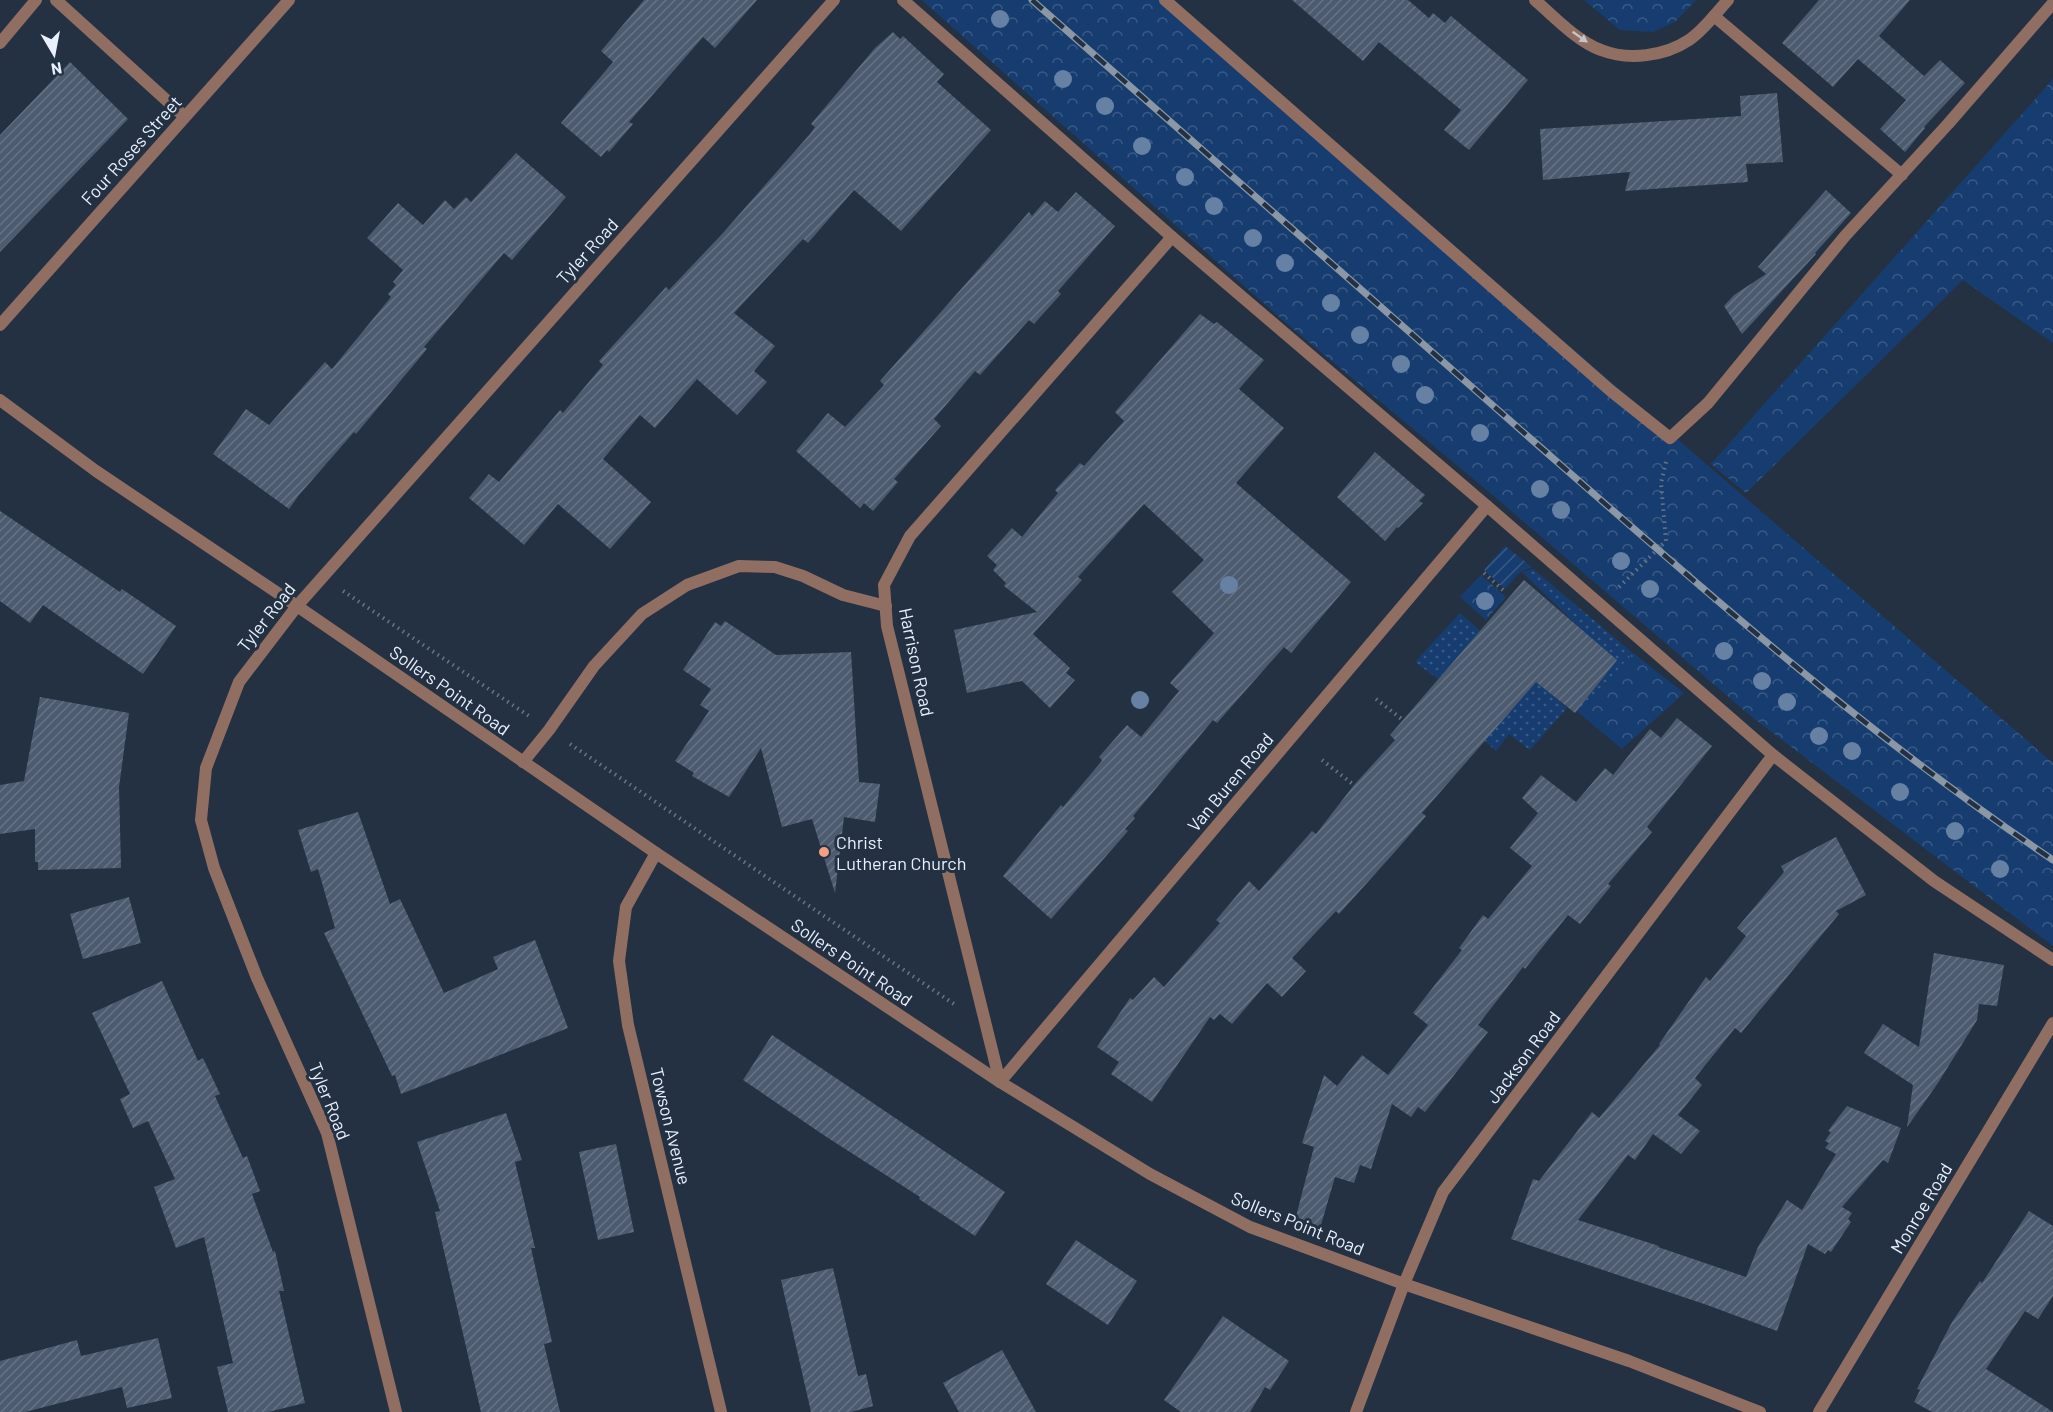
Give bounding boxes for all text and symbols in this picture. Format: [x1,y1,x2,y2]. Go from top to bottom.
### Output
north arrow [24,24,84,84]
one-way arrow [1572,31,1588,43]
text: N [50,59,64,80]
street label: Four Roses Street [76,91,186,209]
street label: Tyler Road [552,213,622,289]
street label: Tyler Road [232,578,300,656]
street label: Harrison Road [895,606,939,718]
street label: Sollers Point Road [386,640,514,740]
street label: Van Buren Road [1182,728,1278,836]
place label: Christ Lutheran Church [836,831,966,874]
marker: Christ Lutheran Church [817,845,831,859]
street label: Sollers Point Road [787,913,917,1011]
street label: Jackson Road [1481,1007,1565,1107]
street label: Tyler Road [305,1059,355,1143]
street label: Towson Avenue [646,1065,696,1187]
street label: Monroe Road [1885,1159,1957,1257]
street label: Sollers Point Road [1228,1186,1368,1260]

